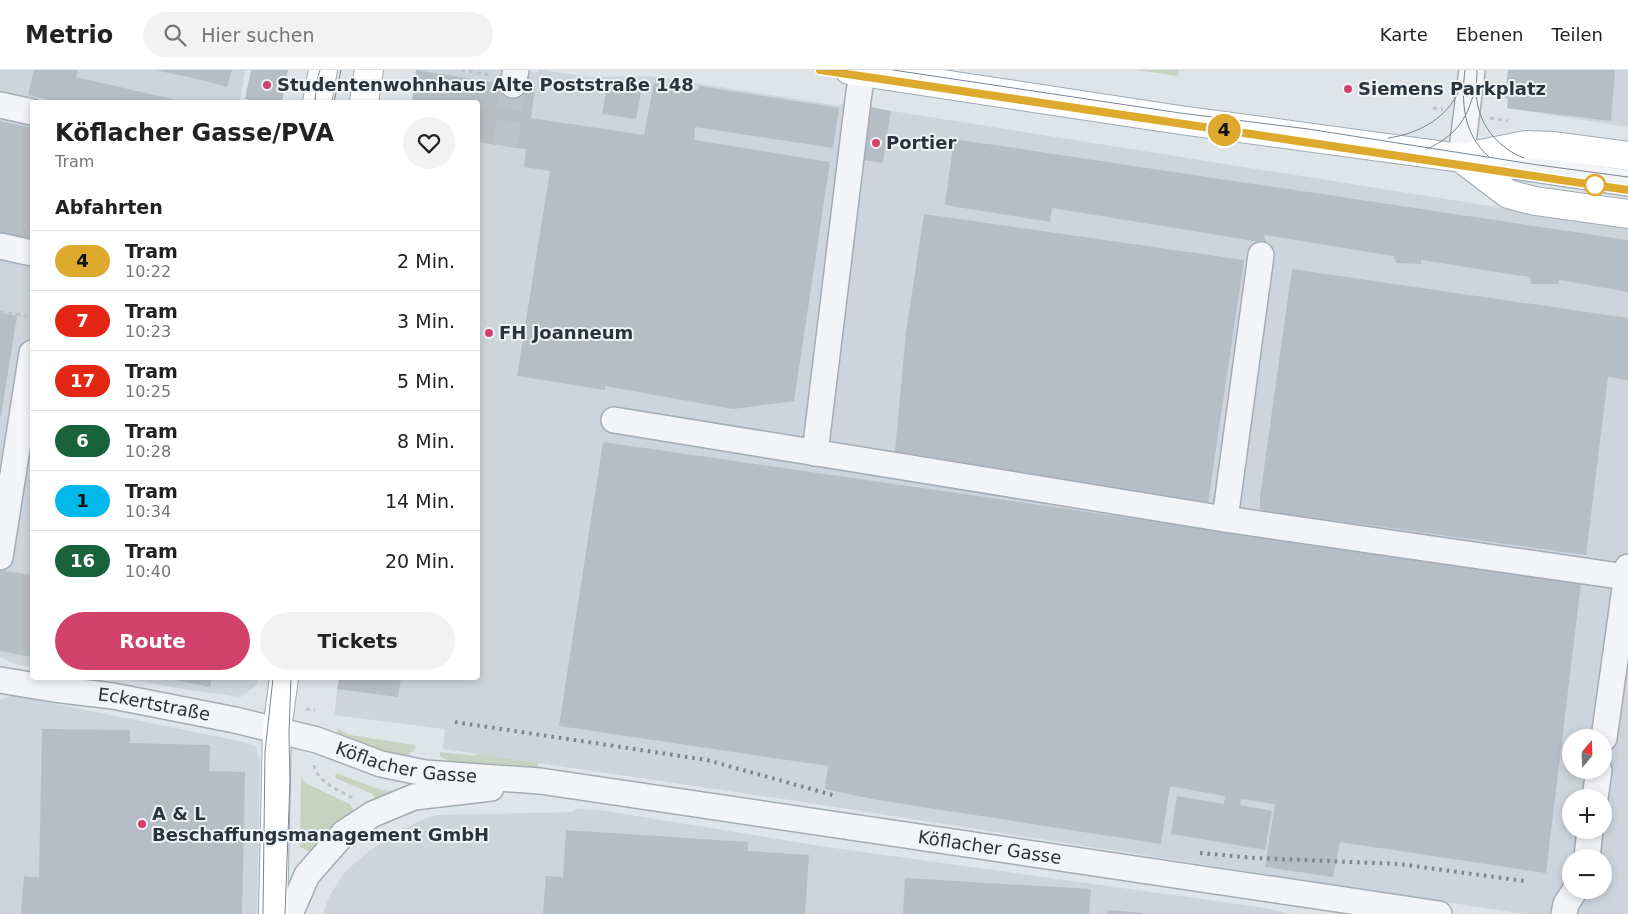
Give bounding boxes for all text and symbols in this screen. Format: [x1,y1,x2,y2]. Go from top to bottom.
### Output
search box [143,12,493,57]
text: Metrio [25,21,113,49]
icon: search [161,21,189,49]
text: Hier suchen [201,24,314,46]
text: Karte [1380,24,1428,45]
text: Ebenen [1456,24,1524,45]
text: Teilen [1552,24,1603,45]
place label: Studentenwohnhaus Alte Poststraße 148 [277,74,694,95]
place label: Siemens Parkplatz [1358,78,1546,99]
marker: Studentenwohnhaus Alte Poststraße 148 [261,79,273,91]
marker: Siemens Parkplatz [1342,83,1354,95]
line badge: 4 [1208,114,1240,146]
button: heart [403,117,455,169]
text: Köflacher Gasse/PVA [55,119,334,147]
text: 4 [1218,119,1230,140]
place label: Portier [886,132,956,153]
marker: Portier [870,137,882,149]
text: Tram [55,152,94,171]
unlabelled marker [1584,174,1606,196]
text: Abfahrten [55,196,163,218]
text: Tram [125,240,178,262]
text: 4 [76,250,89,271]
text: 2 Min. [397,250,455,272]
text: 10:22 [125,262,171,281]
text: Tram [125,300,178,322]
text: 7 [76,310,89,331]
text: 3 Min. [397,310,455,332]
text: 10:23 [125,322,171,341]
place label: FH Joanneum [499,322,633,343]
marker: FH Joanneum [483,327,495,339]
text: Tram [125,360,178,382]
text: 17 [70,370,95,391]
text: 5 Min. [397,370,455,392]
text: 10:25 [125,382,171,401]
text: Tram [125,420,178,442]
text: 6 [76,430,89,451]
text: 8 Min. [397,430,455,452]
text: 10:28 [125,442,171,461]
text: Tram [125,480,178,502]
text: 1 [76,490,89,511]
text: 14 Min. [385,490,455,512]
text: 10:34 [125,502,171,521]
text: Tram [125,540,178,562]
text: 16 [70,550,95,571]
text: 20 Min. [385,550,455,572]
text: 10:40 [125,562,171,581]
button: Route [55,612,250,670]
button: Tickets [260,612,455,670]
street label: Eckertstraße [97,683,212,725]
north arrow [1562,729,1612,779]
map controls [1562,729,1612,899]
street label: Köflacher Gasse [333,737,478,787]
button: + [1562,789,1612,839]
place label: A & L Beschaffungsmanagement GmbH [152,803,489,845]
marker: A & L Beschaffungsmanagement GmbH [136,818,148,830]
street label: Köflacher Gasse [917,826,1063,868]
button: − [1562,849,1612,899]

